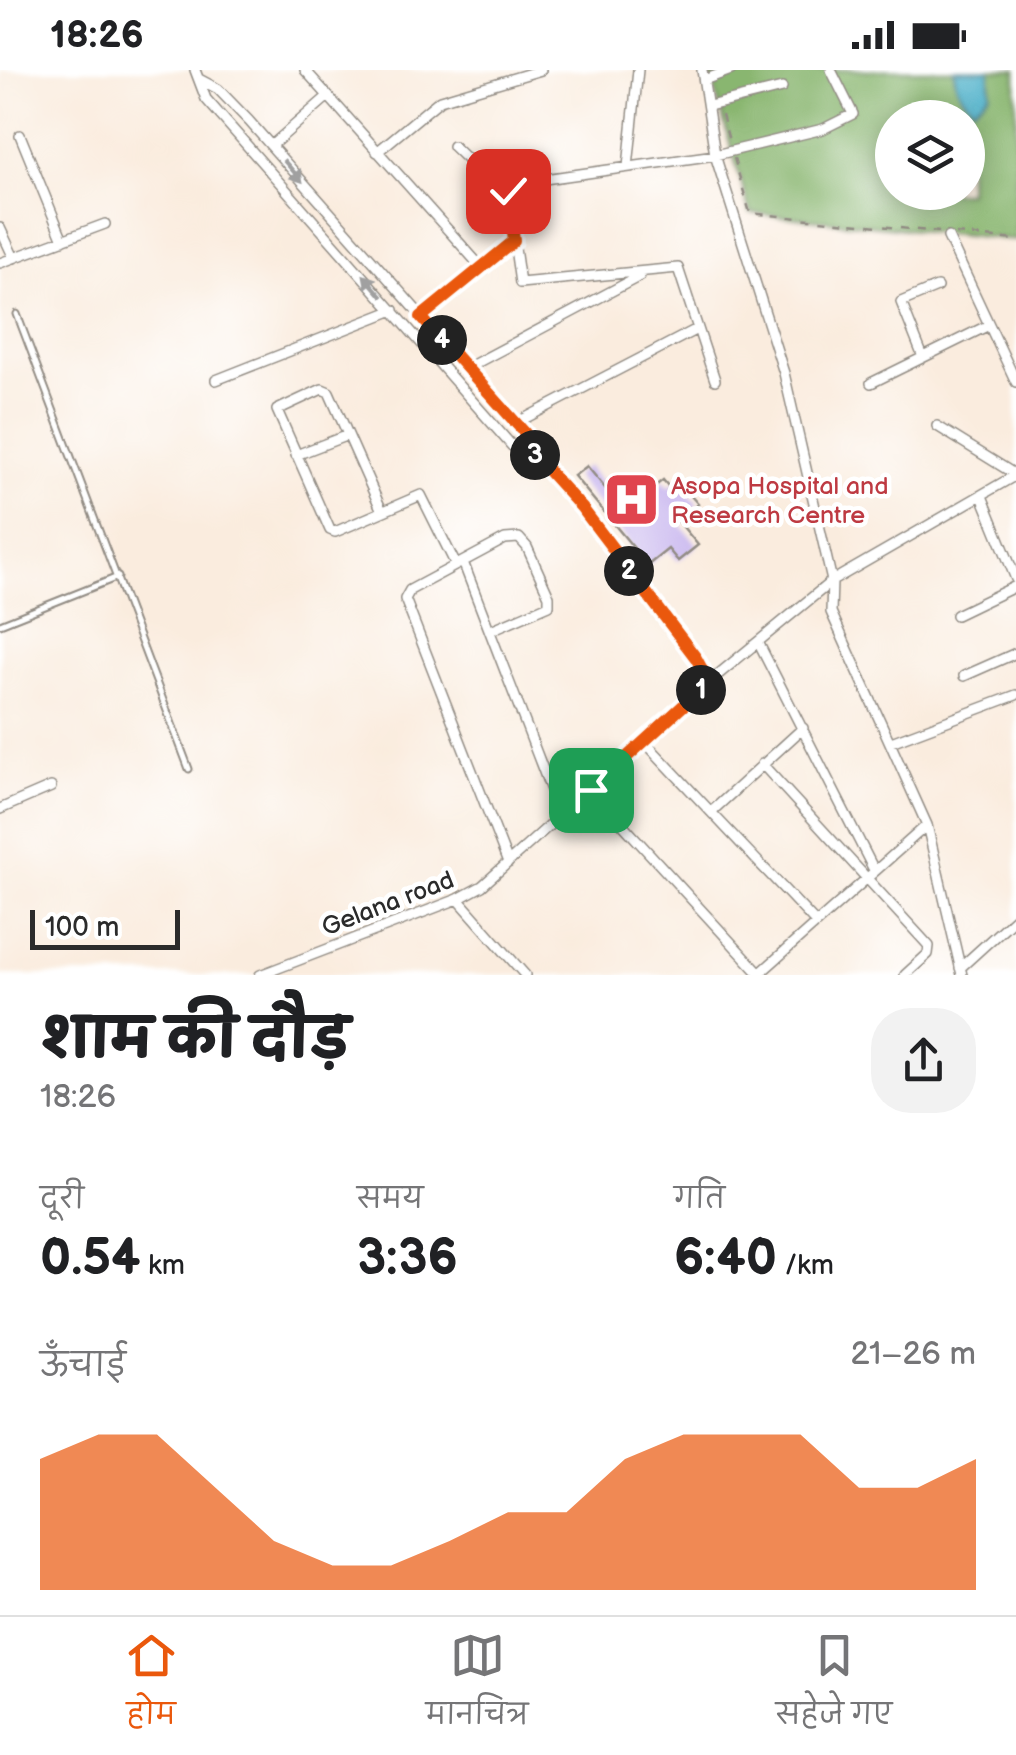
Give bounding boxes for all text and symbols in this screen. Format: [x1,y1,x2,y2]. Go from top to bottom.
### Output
text: 18:26 [50,13,144,58]
map controls [875,100,985,210]
button: layers [875,100,985,210]
pin [466,149,551,234]
one-way arrow [282,158,304,183]
icon: check [481,164,536,219]
one-way arrow [362,274,384,299]
pin: 4 [417,315,467,365]
text: 4 [434,323,450,356]
pin: 3 [510,430,560,480]
text: 3 [527,438,543,471]
hospital icon: Asopa Hospital and Research Centre [602,470,662,530]
place label: Asopa Hospital and Research Centre [671,471,889,531]
pin: 2 [604,546,654,596]
text: 2 [621,554,637,587]
pin: 1 [676,665,726,715]
text: 1 [695,673,707,706]
pin [549,748,634,833]
icon: arrive [564,763,619,818]
street label: Gelana road [317,865,459,943]
scale bar [30,905,180,950]
text: 100 m [45,911,119,944]
text: शाम की दौड़ [40,1007,349,1074]
button: share [871,1008,976,1113]
text: 18:26 [40,1078,116,1117]
text: दूरी [40,1183,84,1216]
text: समय [357,1183,424,1216]
text: गति [674,1183,725,1216]
text: 0.54 [40,1229,140,1289]
text: 3:36 [357,1229,458,1289]
text: 6:40 [674,1229,777,1289]
text: km [140,1249,185,1282]
text: /km [777,1249,834,1282]
text: 21–26 m [851,1335,976,1374]
text: ऊँचाई [40,1347,126,1386]
tab: होम [124,1628,179,1745]
tab: मानचित्र [426,1628,529,1745]
tab: सहेजे गए [776,1628,892,1745]

